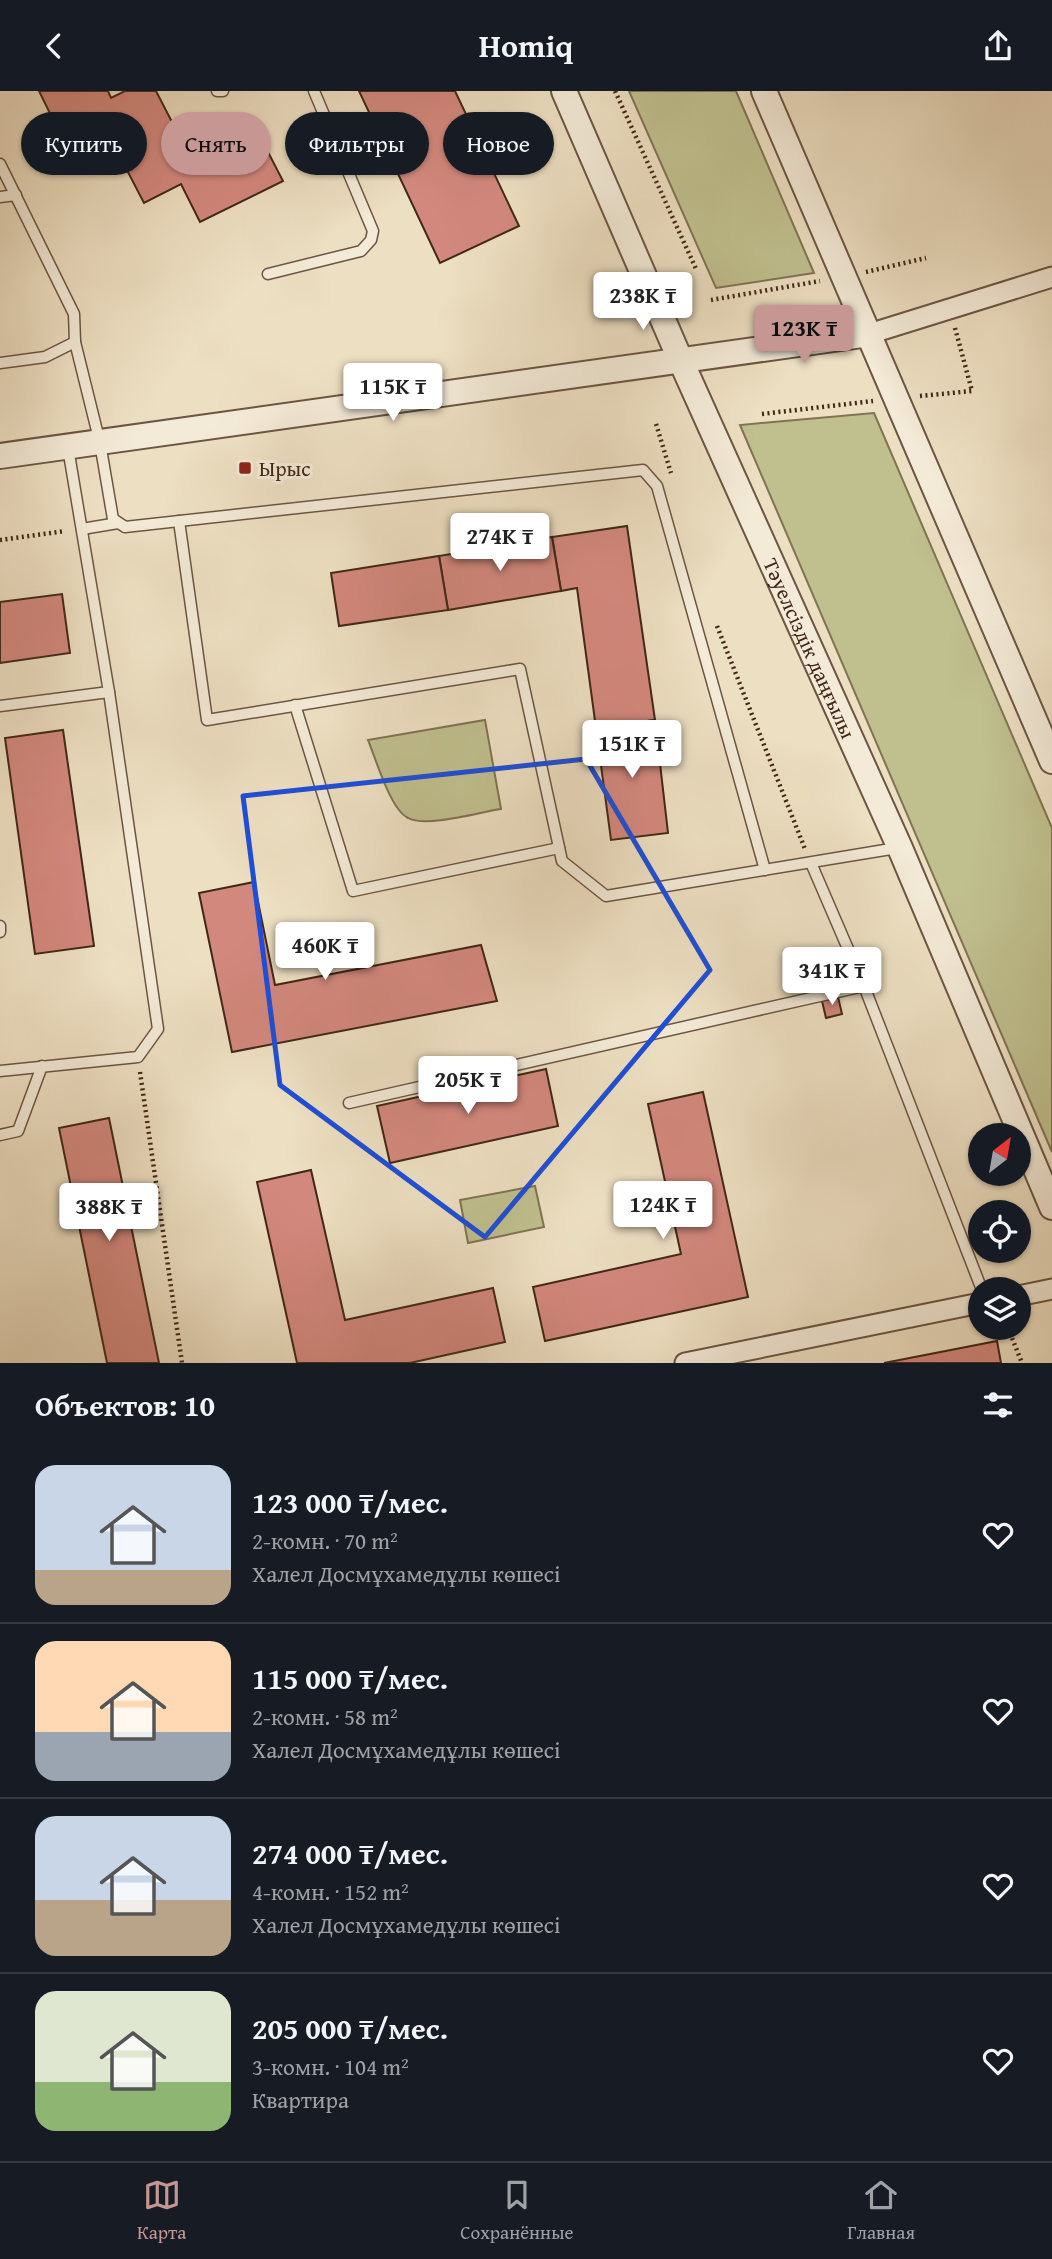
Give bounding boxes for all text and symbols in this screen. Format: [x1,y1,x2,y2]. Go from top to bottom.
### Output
text: Homiq [479,22,573,69]
icon: back [35,27,73,65]
icon: share [979,27,1017,65]
chip: Купить [21,112,147,175]
chip: Снять [161,112,271,175]
chip: Фильтры [285,112,429,175]
chip: Новое [443,112,554,175]
pin: 238K ₸ [586,273,700,332]
text: 238K ₸ [609,278,677,311]
pin: 123K ₸ [747,306,861,365]
text: 123K ₸ [770,311,838,344]
pin: 115K ₸ [336,363,450,423]
text: 115K ₸ [359,369,427,402]
place label: Ырыс [259,453,311,484]
marker: Ырыс [237,460,253,476]
pin: 274K ₸ [443,513,557,573]
text: 274K ₸ [466,519,534,552]
street label: Тәуелсіздік даңғылы [756,553,864,743]
pin: 151K ₸ [575,721,689,780]
text: 151K ₸ [598,726,666,759]
pin: 460K ₸ [268,923,382,982]
text: 460K ₸ [291,928,359,961]
pin: 341K ₸ [775,947,889,1007]
text: 341K ₸ [798,953,866,986]
pin: 205K ₸ [411,1056,525,1116]
text: 205K ₸ [434,1062,502,1095]
north arrow [968,1123,1031,1187]
map controls [968,1123,1031,1340]
pin: 124K ₸ [606,1181,720,1241]
pin: 388K ₸ [52,1183,166,1243]
text: 124K ₸ [629,1187,697,1220]
text: 388K ₸ [75,1189,143,1222]
button: locate [968,1200,1031,1263]
button: layers [968,1277,1031,1340]
text: Объектов: 10 [35,1383,215,1427]
icon: filters [979,1386,1017,1424]
text: 123 000 ₸/мес. [252,1480,448,1524]
icon: home [91,1493,175,1577]
icon: heart [979,1516,1017,1554]
text: 2-комн. · 70 m² [252,1524,398,1557]
text: Халел Досмұхамедұлы көшесі [252,1557,561,1590]
text: 115 000 ₸/мес. [252,1656,448,1700]
icon: home [91,1669,175,1753]
icon: heart [979,1692,1017,1730]
text: 2-комн. · 58 m² [252,1700,398,1733]
text: Халел Досмұхамедұлы көшесі [252,1733,561,1766]
text: 274 000 ₸/мес. [252,1831,448,1875]
icon: home [91,1844,175,1928]
icon: heart [979,1867,1017,1905]
text: 4-комн. · 152 m² [252,1875,409,1908]
text: Халел Досмұхамедұлы көшесі [252,1908,561,1941]
text: 205 000 ₸/мес. [252,2006,448,2050]
icon: home [91,2019,175,2103]
icon: heart [979,2042,1017,2080]
text: 3-комн. · 104 m² [252,2050,409,2083]
text: Квартира [252,2083,349,2116]
tab: Карта [137,2176,186,2246]
tab: Сохранённые [460,2176,573,2246]
tab: Главная [847,2176,915,2246]

